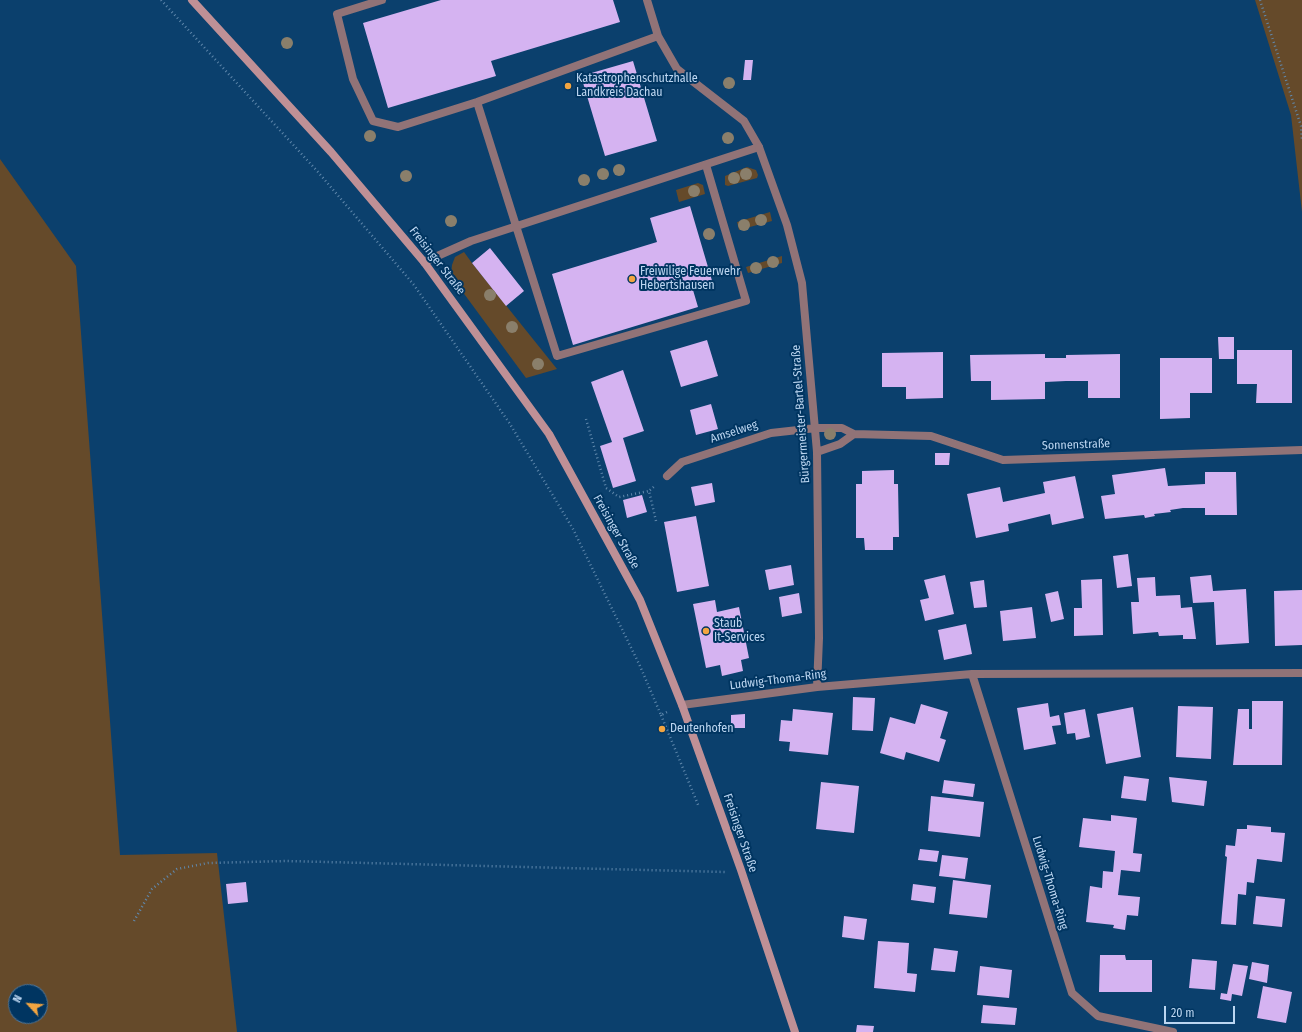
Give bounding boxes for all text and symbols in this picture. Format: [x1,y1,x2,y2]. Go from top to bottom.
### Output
place label: Katastrophenschutzhalle Landkreis Dachau [576,72,698,100]
marker: Katastrophenschutzhalle Landkreis Dachau [563,81,573,91]
street label: Freisinger Straße [406,224,468,298]
place label: Freiwilige Feuerwehr Hebertshausen [640,265,740,293]
marker: Freiwilige Feuerwehr Hebertshausen [627,274,637,284]
street label: Bürgermeister-Bartel-Straße [789,344,813,484]
street label: Amselweg [708,418,760,446]
street label: Sonnenstraße [1042,437,1110,453]
street label: Freisinger Straße [590,492,642,572]
place label: Staub It-Services [714,617,765,645]
marker: Staub It-Services [701,626,711,636]
street label: Ludwig-Thoma-Ring [729,667,827,693]
place label: Deutenhofen [670,722,734,736]
marker: Deutenhofen [657,724,667,734]
street label: Freisinger Straße [720,792,760,874]
street label: Ludwig-Thoma-Ring [1029,834,1071,932]
north arrow [8,984,48,1024]
text: N [10,993,25,1005]
scale bar [1166,998,1237,1024]
text: 20 m [1171,1006,1195,1020]

